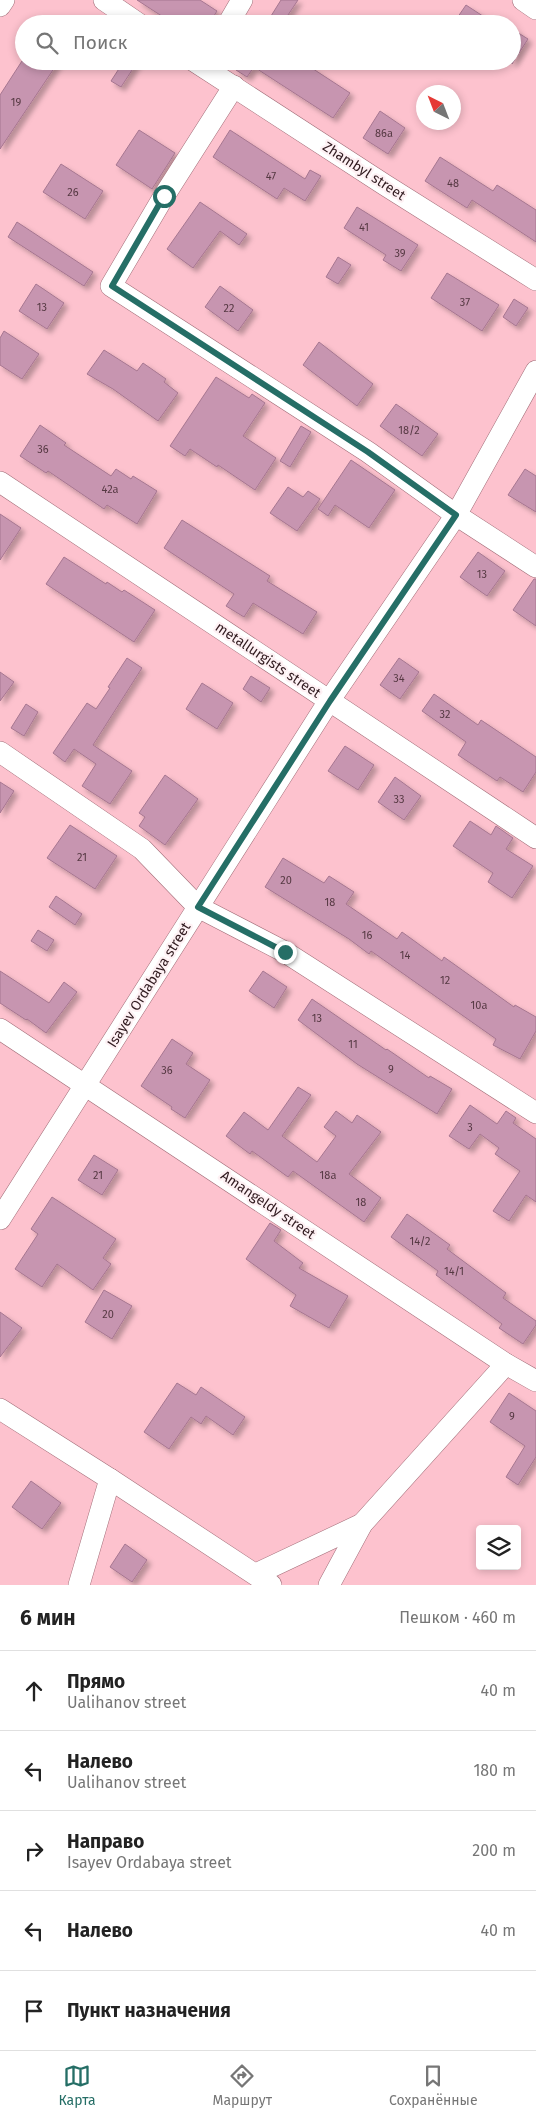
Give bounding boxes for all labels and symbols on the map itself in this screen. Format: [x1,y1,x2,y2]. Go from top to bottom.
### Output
north arrow [416,85,461,130]
house number: 19 [11,96,21,109]
house number: 86а [375,127,393,140]
street label: Zhambyl street [320,138,409,205]
house number: 47 [266,170,276,183]
house number: 48 [447,177,459,190]
route start [153,185,176,208]
house number: 26 [67,186,79,199]
house number: 41 [359,221,369,234]
house number: 39 [394,247,406,260]
house number: 37 [460,296,470,309]
house number: 13 [37,301,47,314]
house number: 22 [224,302,234,315]
house number: 18/2 [398,424,420,437]
house number: 36 [37,443,49,456]
house number: 42а [102,483,118,496]
house number: 13 [477,568,487,581]
street label: metallurgists street [212,618,325,702]
house number: 34 [393,672,405,685]
house number: 32 [440,708,450,721]
house number: 33 [394,793,404,806]
house number: 21 [77,851,87,864]
house number: 20 [280,874,292,887]
house number: 18 [325,896,335,909]
street label: Isayev Ordabaya street [104,919,195,1051]
house number: 16 [362,929,372,942]
route end [274,941,297,964]
house number: 14 [400,949,410,962]
house number: 12 [440,974,450,987]
house number: 10а [471,999,487,1012]
house number: 13 [312,1012,322,1025]
house number: 11 [348,1038,358,1051]
house number: 9 [388,1063,394,1076]
house number: 36 [161,1064,173,1077]
house number: 3 [467,1121,473,1134]
street label: Amangeldy street [217,1167,319,1243]
house number: 21 [93,1169,103,1182]
house number: 18а [320,1169,336,1182]
house number: 18 [356,1196,366,1209]
house number: 14/2 [409,1235,431,1248]
house number: 14/1 [444,1265,464,1278]
house number: 20 [102,1308,114,1321]
house number: 9 [509,1410,515,1423]

